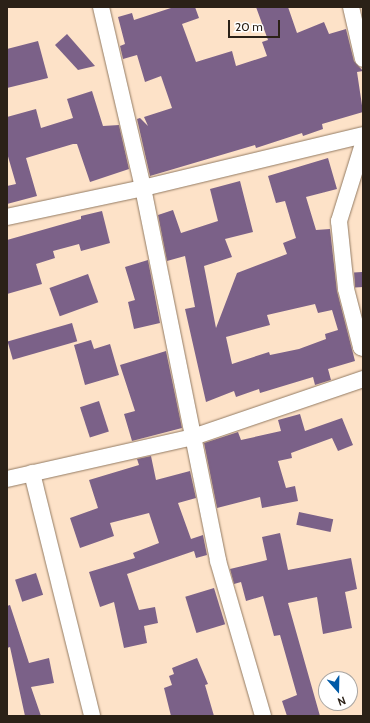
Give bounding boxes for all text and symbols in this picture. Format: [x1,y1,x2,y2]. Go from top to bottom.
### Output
scale bar [230,12,282,38]
text: 20 m [235,19,263,34]
north arrow [318,671,358,711]
text: N [336,693,348,709]

